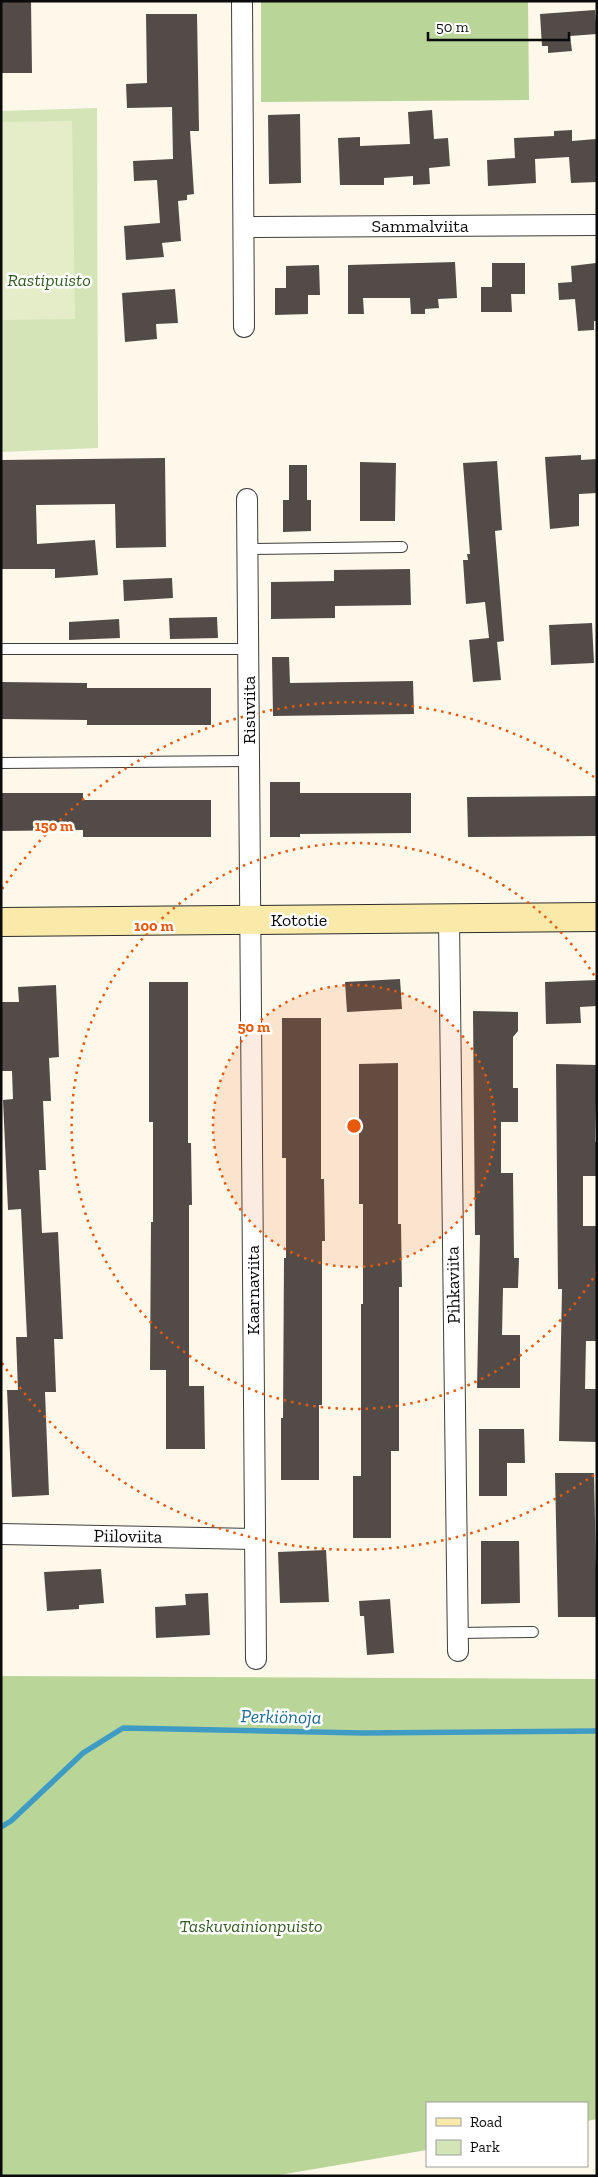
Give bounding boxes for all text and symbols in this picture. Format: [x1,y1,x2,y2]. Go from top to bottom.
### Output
scale bar [428,10,569,42]
text: 50 m [436,18,469,36]
street label: Sammalviita [371,215,469,237]
park label: Rastipuisto [7,269,91,291]
street label: Risuviita [238,675,260,744]
text: 150 m [35,817,73,835]
street label: Kototie [271,909,327,931]
text: 100 m [134,917,174,935]
text: 50 m [238,1018,270,1036]
centre of rings [345,1117,363,1135]
street label: Kaarnaviita [242,1245,264,1335]
street label: Pihkaviita [441,1246,465,1324]
street label: Piiloviita [93,1524,163,1548]
water label: Perkiönoja [240,1704,322,1729]
park label: Taskuvainionpuisto [179,1915,323,1937]
legend [426,2102,588,2167]
text: Road [470,2113,503,2131]
text: Park [470,2138,500,2156]

